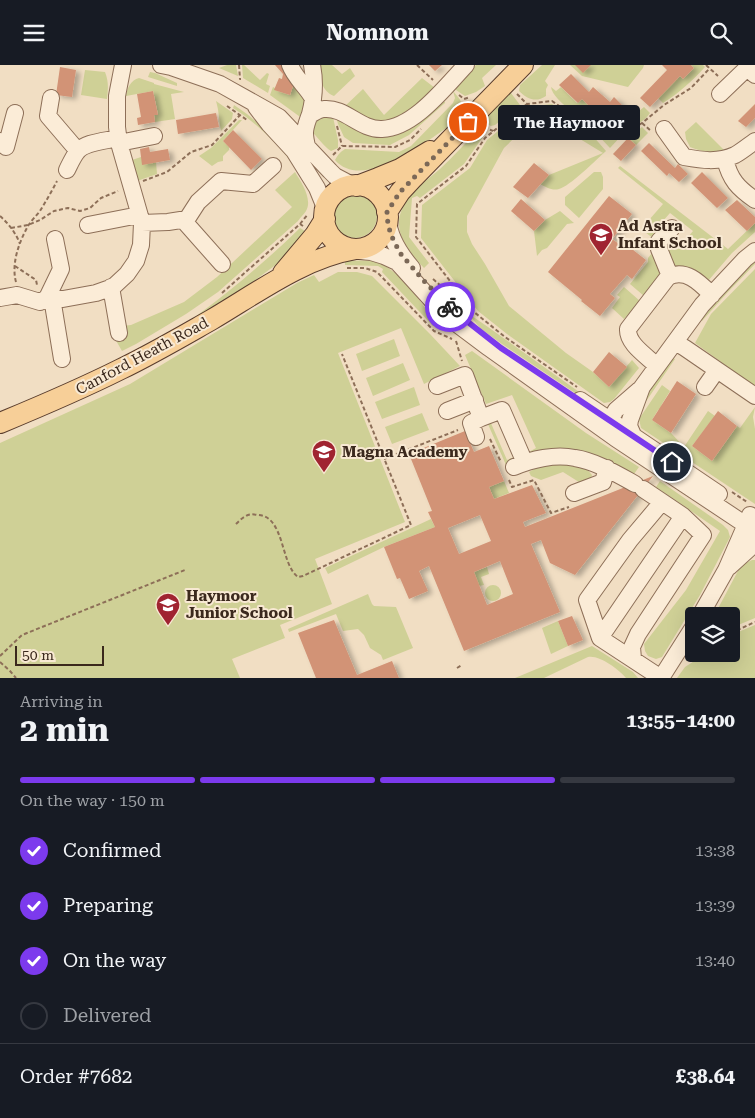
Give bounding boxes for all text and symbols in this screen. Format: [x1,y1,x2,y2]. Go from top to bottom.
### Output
icon: menu [20,19,48,47]
icon: search [707,19,735,47]
text: Nomnom [326,20,429,45]
pin [447,101,489,143]
callout: The Haymoor [498,105,640,139]
icon: bag [454,108,482,136]
text: The Haymoor [513,113,625,132]
place label: Ad Astra Infant School [618,217,722,252]
school or university icon: Ad Astra Infant School [588,222,614,256]
courier [425,282,475,332]
icon: bike [436,293,464,321]
street label: Canford Heath Road [73,313,212,399]
school or university icon: Magna Academy [311,439,337,473]
pin [651,441,693,483]
place label: Magna Academy [342,443,468,461]
icon: home [658,448,686,476]
place label: Haymoor Junior School [186,587,293,622]
school or university icon: Haymoor Junior School [155,592,181,626]
map controls [685,607,740,662]
button: layers [685,607,740,662]
scale bar [15,643,104,666]
text: 50 m [22,647,54,663]
text: Arriving in [20,692,103,711]
text: 13:55–14:00 [626,709,735,732]
text: 2 min [20,711,109,749]
text: On the way · 150 m [20,791,165,810]
icon: check [20,837,48,865]
text: Confirmed [63,839,161,862]
text: 13:38 [695,841,735,860]
icon: check [20,892,48,920]
text: Preparing [63,894,153,917]
text: 13:39 [695,896,735,915]
icon: check [20,947,48,975]
text: On the way [63,949,166,972]
text: 13:40 [695,951,735,970]
text: Delivered [63,1004,151,1027]
text: Order #7682 [20,1065,132,1088]
text: £38.64 [676,1065,735,1088]

